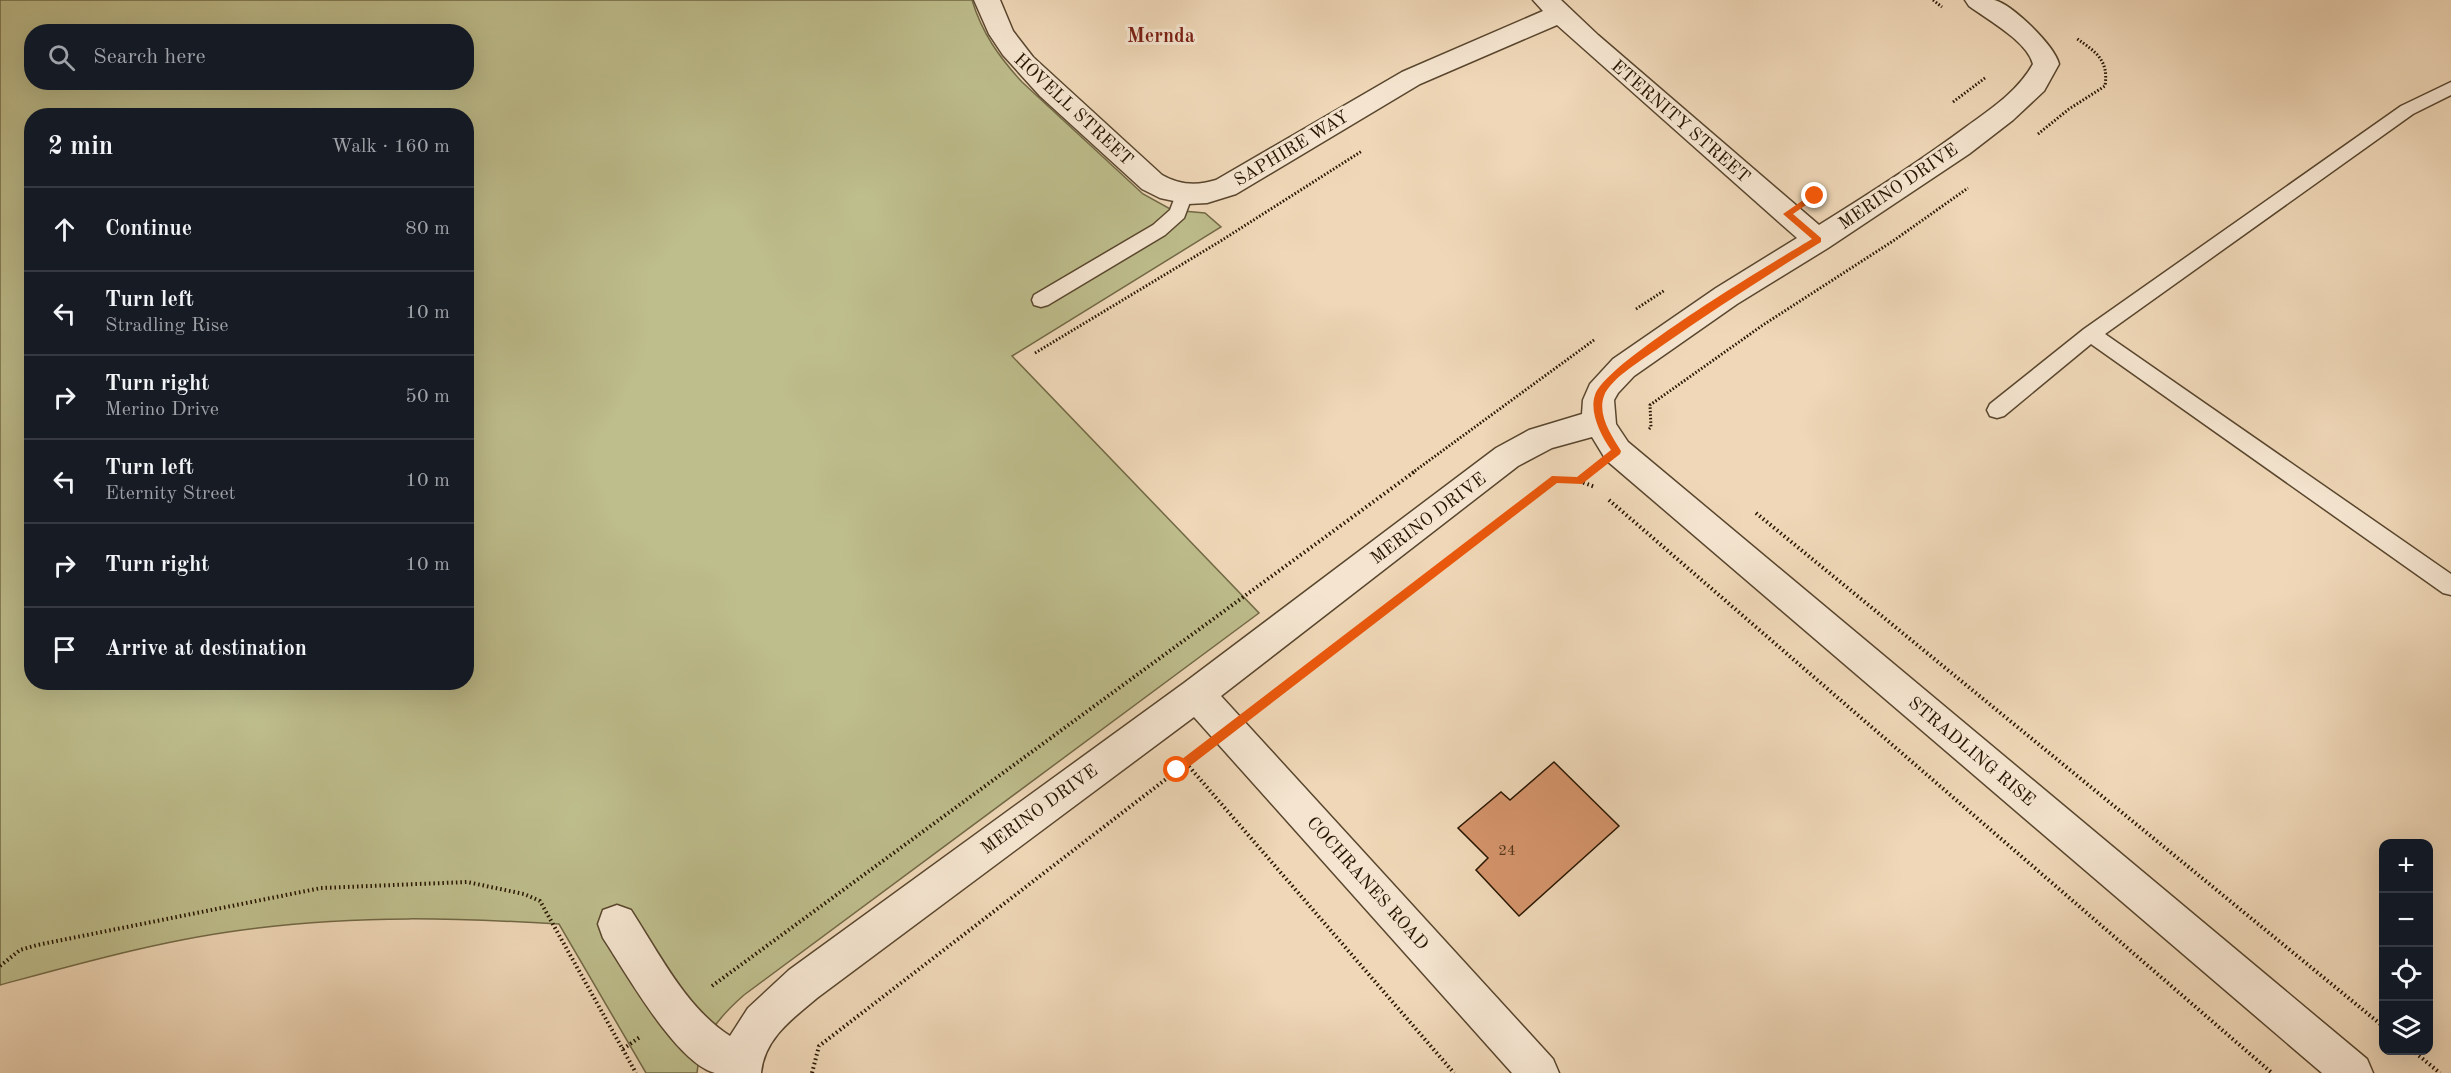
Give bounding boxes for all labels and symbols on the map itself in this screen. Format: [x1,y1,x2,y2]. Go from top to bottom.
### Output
district label: Mernda [1127,27,1195,47]
street label: HOVELL STREET [1010,50,1136,169]
street label: ETERNITY STREET [1608,57,1753,187]
street label: SAPHIRE WAY [1231,108,1352,190]
street label: MERINO DRIVE [1836,140,1961,233]
route end [1801,182,1827,208]
street label: MERINO DRIVE [1368,470,1490,568]
street label: STRADLING RISE [1905,694,2038,810]
route start [1163,756,1189,782]
street label: MERINO DRIVE [978,762,1101,858]
street label: COCHRANES ROAD [1303,814,1432,954]
house number: 24 [1498,844,1516,859]

